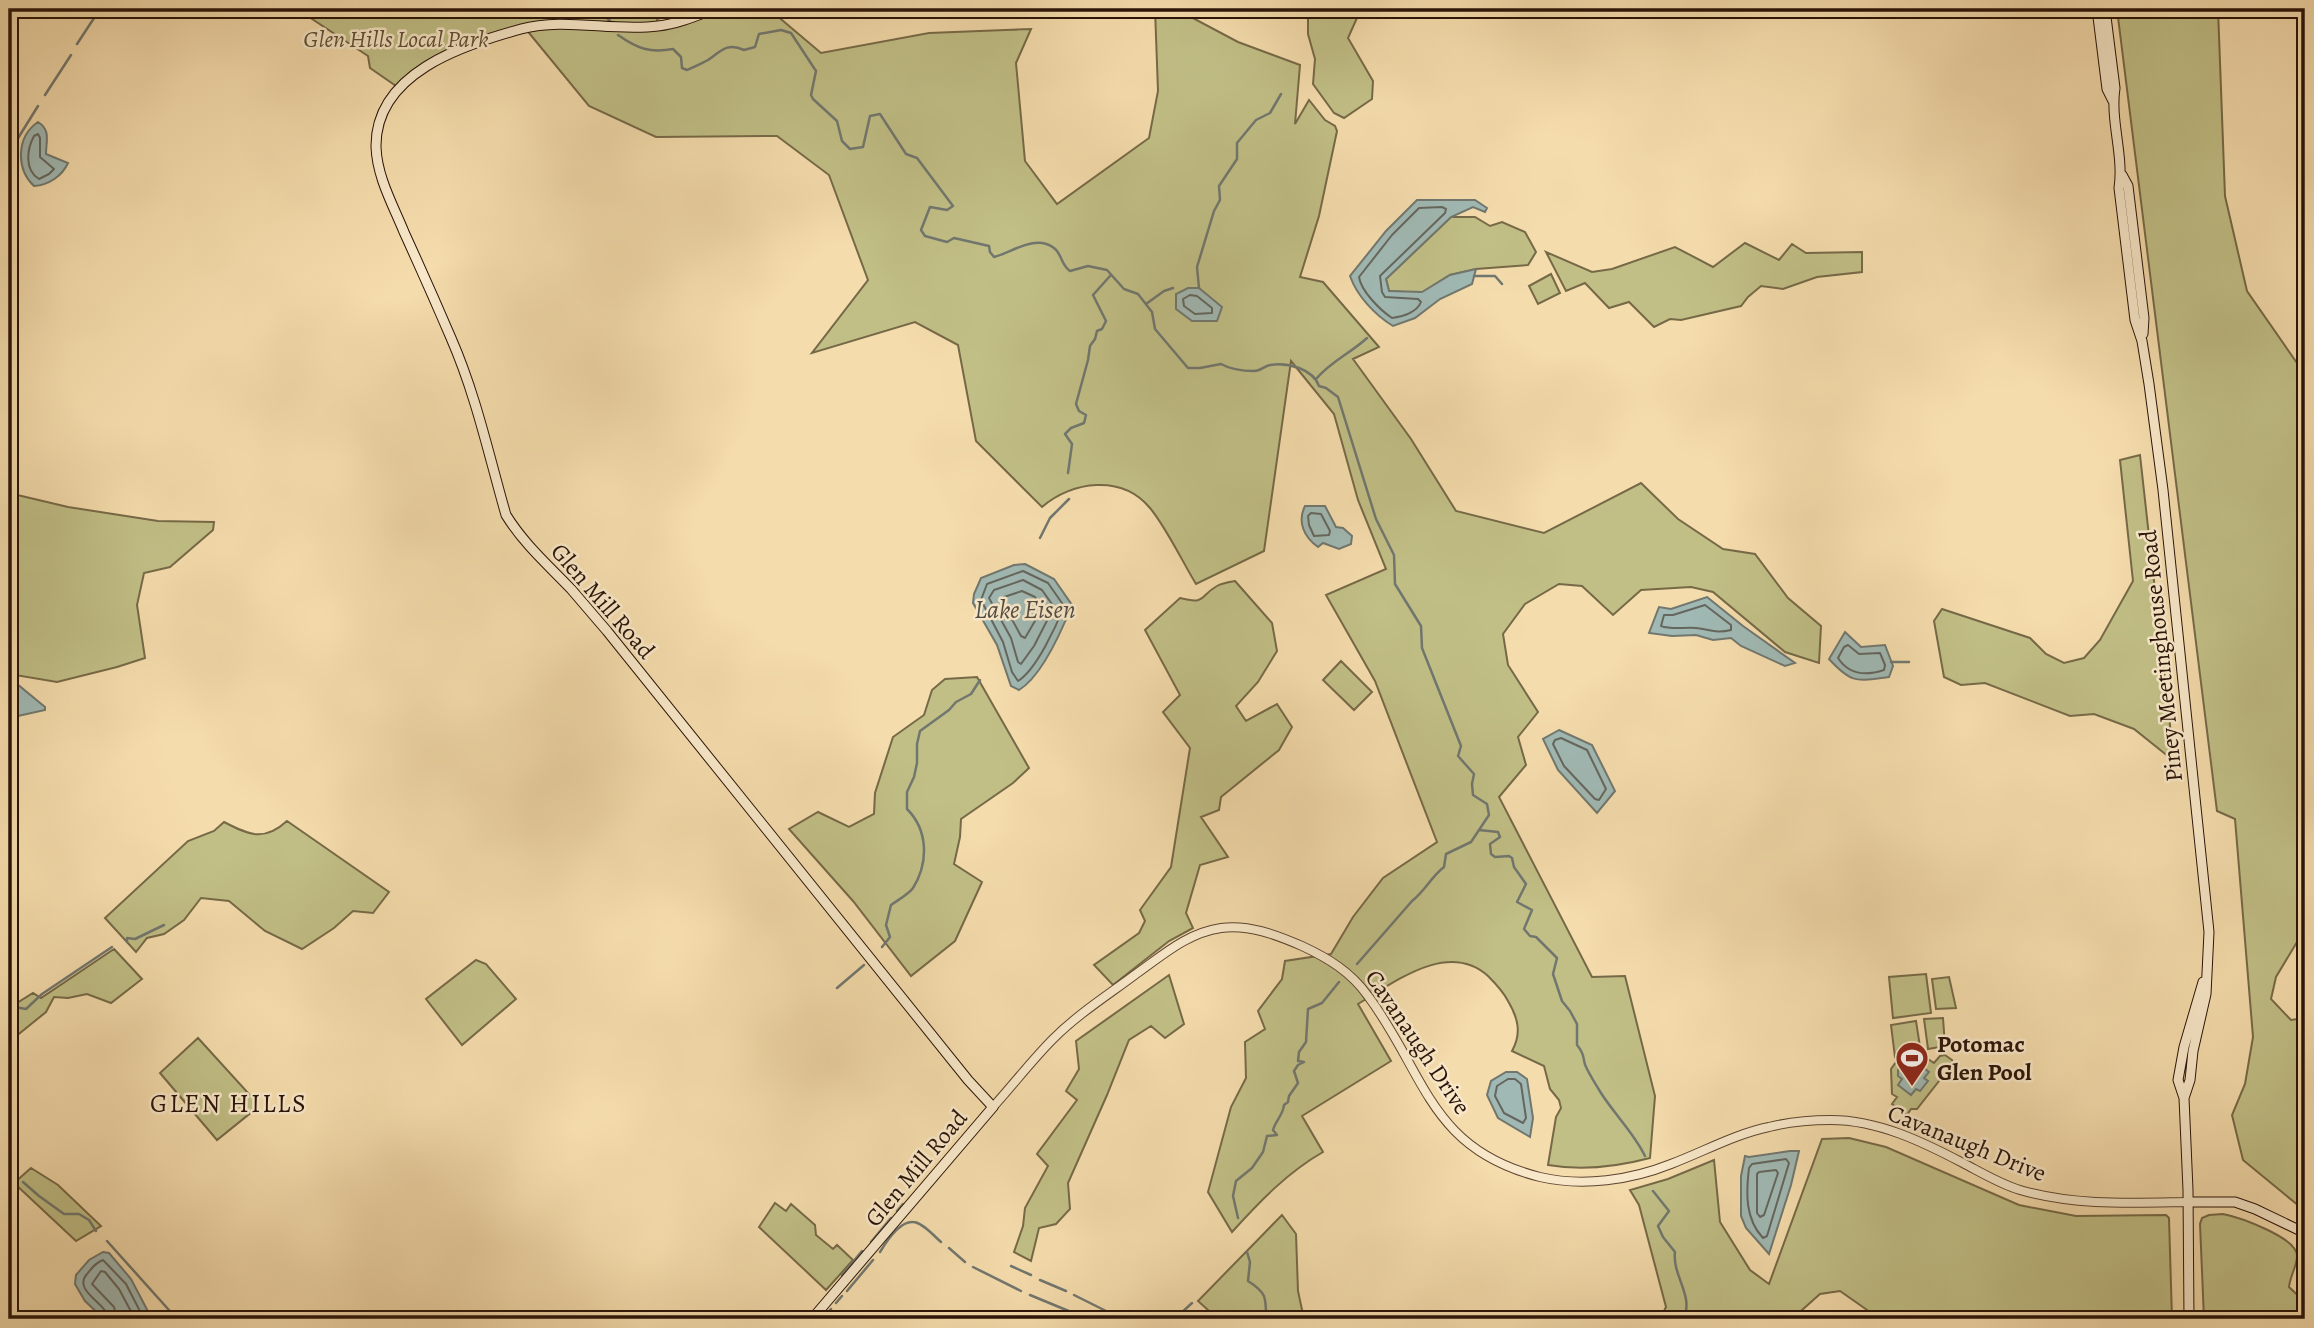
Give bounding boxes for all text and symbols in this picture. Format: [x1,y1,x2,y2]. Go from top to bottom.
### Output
park label: Glen Hills Local Park [303,23,489,55]
street label: Piney Meetinghouse Road [2132,528,2190,784]
street label: Glen Mill Road [544,536,662,666]
water label: Lake Eisen [974,592,1076,627]
street label: Cavanaugh Drive [1358,963,1478,1121]
place label: Potomac Glen Pool [1937,1028,2032,1088]
sports icon: Potomac Glen Pool [1893,1039,1931,1088]
district label: GLEN HILLS [150,1086,308,1121]
street label: Cavanaugh Drive [1883,1097,2051,1189]
street label: Glen Mill Road [858,1103,974,1233]

